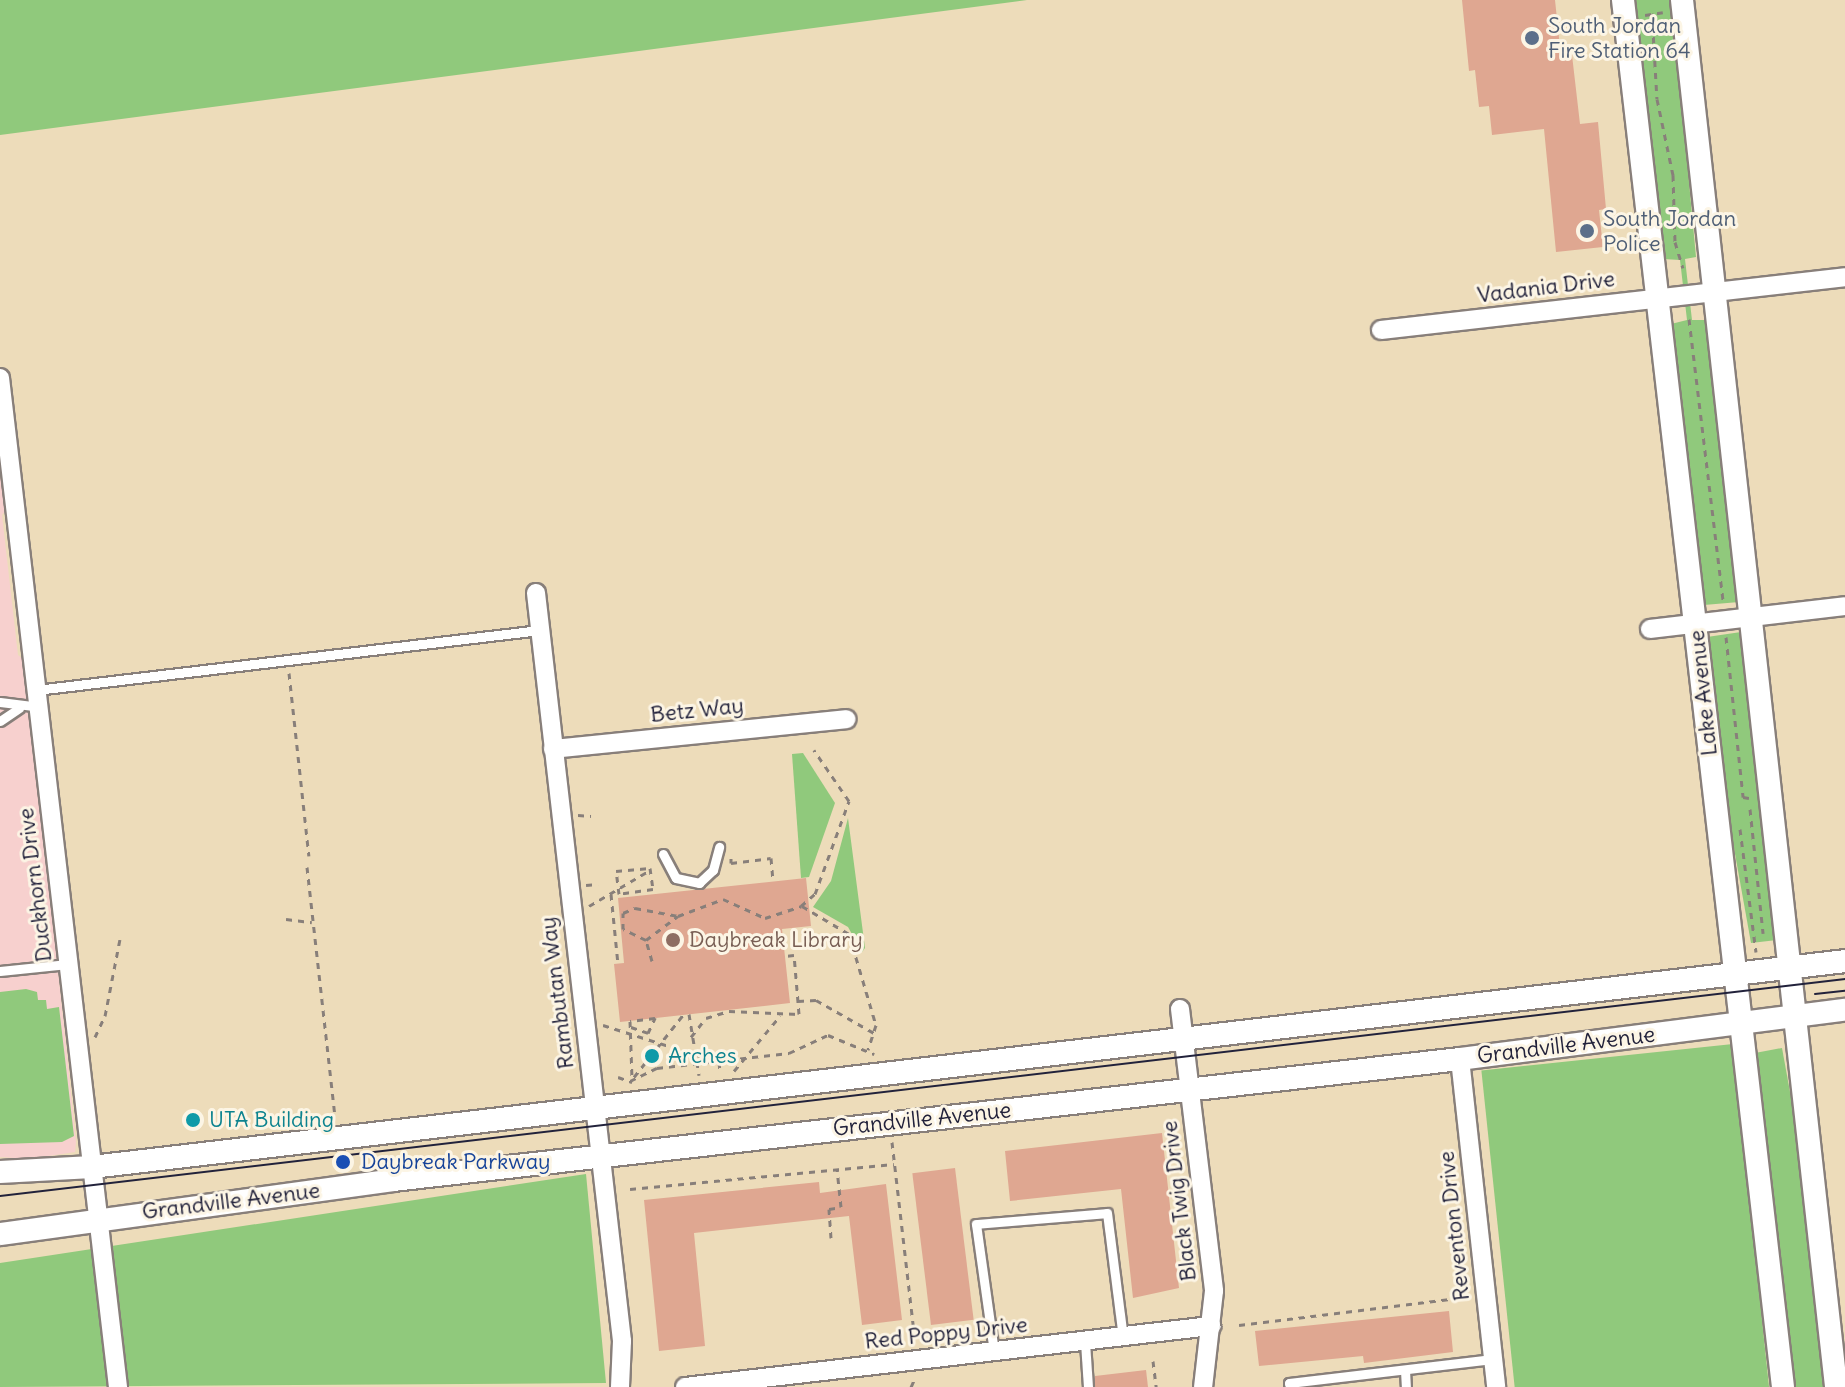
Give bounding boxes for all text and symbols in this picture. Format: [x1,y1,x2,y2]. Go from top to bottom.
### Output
place label: South Jordan Fire Station 64 [1548,12,1691,64]
marker: South Jordan Fire Station 64 [1523,29,1541,47]
place label: South Jordan Police [1603,205,1736,256]
marker: South Jordan Police [1578,222,1596,240]
street label: Vadania Drive [1476,265,1616,309]
street label: Lake Avenue [1683,629,1723,757]
street label: Betz Way [649,692,745,728]
street label: Duckhorn Drive [12,807,58,963]
street label: Rambutan Way [535,916,579,1070]
place label: Daybreak Library [689,927,863,953]
marker: Daybreak Library [664,931,682,949]
street label: Grandville Avenue [1475,1021,1657,1069]
place label: Arches [668,1043,737,1069]
marker: Arches [643,1047,661,1065]
street label: Grandville Avenue [832,1097,1012,1141]
place label: UTA Building [209,1107,334,1133]
marker: UTA Building [184,1111,202,1129]
street label: Black Twig Drive [1156,1119,1202,1283]
place label: Daybreak Parkway [361,1149,551,1175]
street label: Reventon Drive [1433,1150,1475,1302]
marker: Daybreak Parkway [332,1151,354,1173]
street label: Grandville Avenue [140,1177,322,1225]
street label: Red Poppy Drive [863,1311,1029,1355]

